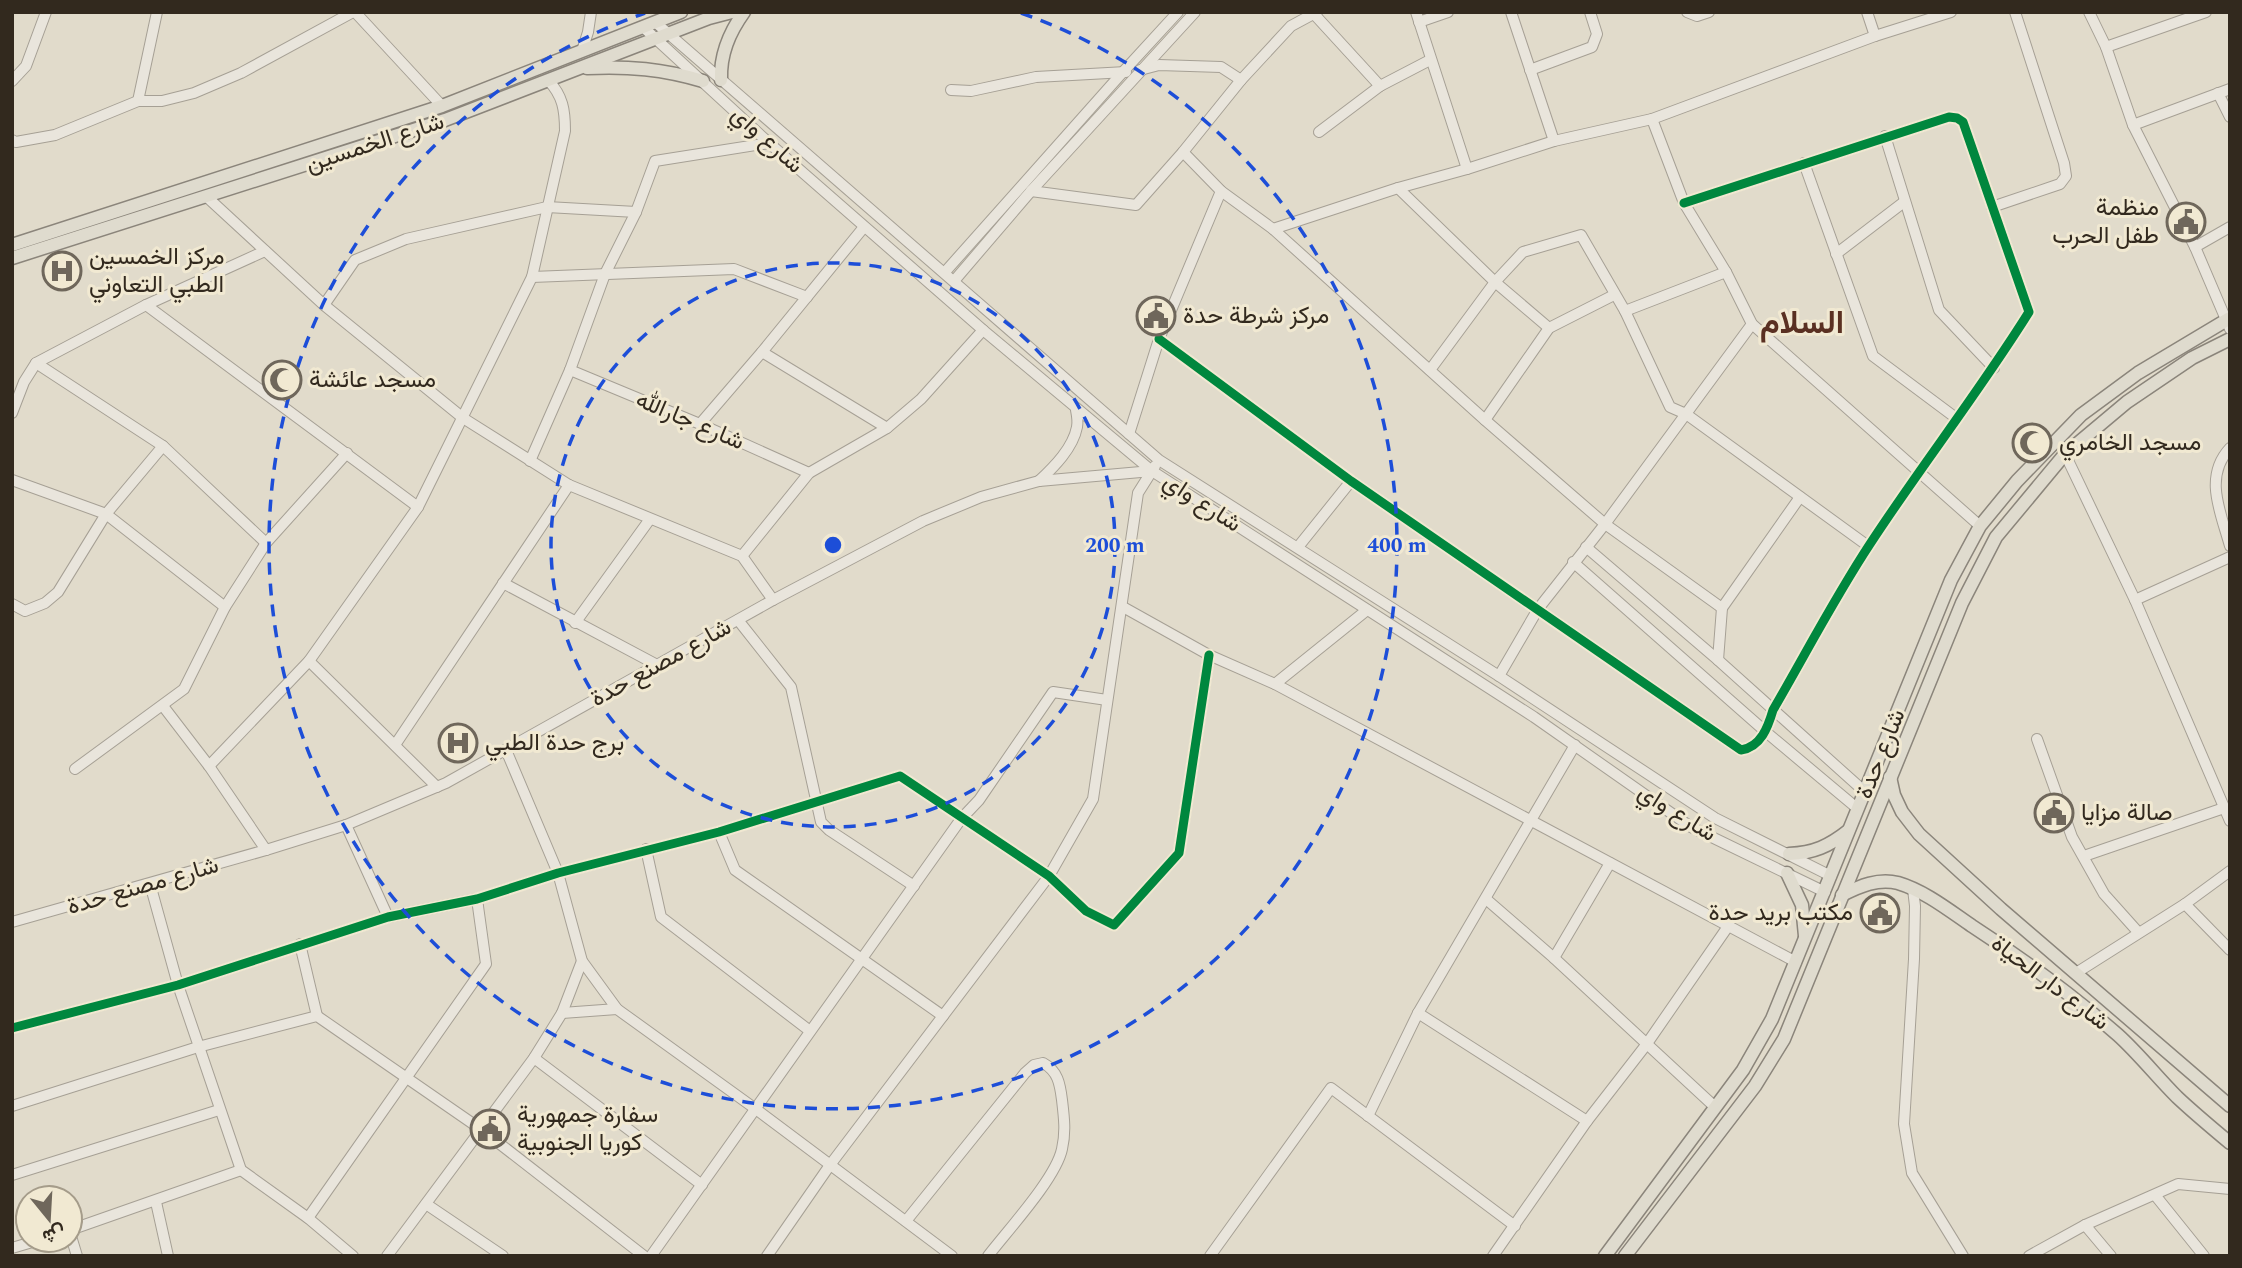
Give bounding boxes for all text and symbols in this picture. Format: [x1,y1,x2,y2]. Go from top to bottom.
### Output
street label: شارع واي [722,97,812,183]
street label: شارع الخمسين [301,104,449,182]
place label: منظمة طفل الحرب [2052,190,2159,254]
public building icon: منظمة طفل الحرب [2165,201,2207,243]
place label: مركز الخمسين الطبي التعاوني [89,239,224,303]
hospital icon: مركز الخمسين الطبي التعاوني [41,250,83,292]
public building icon: مركز شرطة حدة [1135,295,1177,337]
place label: مركز شرطة حدة [1183,298,1329,334]
district label: السلام [1760,299,1844,348]
mosque icon: مسجد عائشة [261,359,303,401]
place label: مسجد عائشة [309,362,436,398]
street label: شارع جارالله [630,382,750,460]
mosque icon: مسجد الخامري [2011,422,2053,464]
place label: مسجد الخامري [2059,425,2201,461]
street label: شارع واي [1156,464,1248,542]
text: 200 m [1085,530,1145,562]
text: 400 m [1367,530,1427,562]
centre of rings [821,533,845,557]
street label: شارع مصنع حدة [584,609,738,717]
street label: شارع حدة [1847,704,1915,804]
hospital icon: برج حدة الطبي [437,722,479,764]
place label: برج حدة الطبي [485,725,624,761]
street label: شارع واي [1630,775,1724,851]
public building icon: صالة مزايا [2033,792,2075,834]
place label: صالة مزايا [2081,795,2172,831]
street label: شارع مصنع حدة [63,847,223,925]
public building icon: مكتب بريد حدة [1859,892,1901,934]
place label: مكتب بريد حدة [1708,895,1853,931]
street label: شارع دار الحياة [1983,926,2117,1040]
place label: سفارة جمهورية كوريا الجنوبية [517,1097,658,1161]
public building icon: سفارة جمهورية كوريا الجنوبية [469,1108,511,1150]
north arrow [14,1184,84,1254]
text: ش [38,1216,69,1251]

